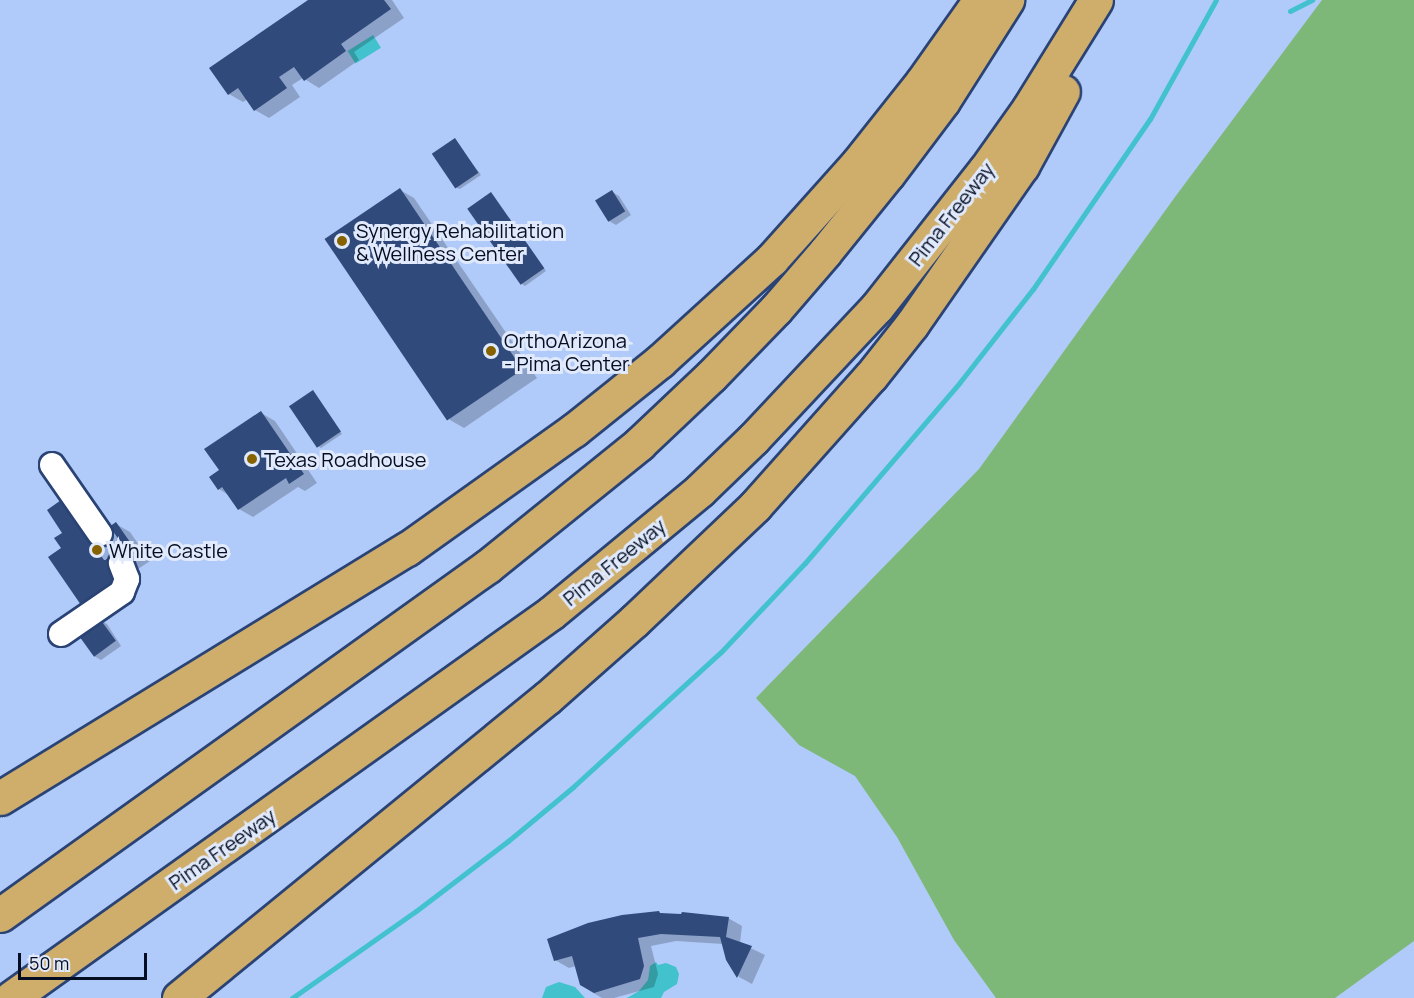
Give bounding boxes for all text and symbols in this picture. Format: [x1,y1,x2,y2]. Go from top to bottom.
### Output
street label: Pima Freeway [903,157,999,271]
place label: Synergy Rehabilitation & Wellness Center [356,218,564,265]
marker: Synergy Rehabilitation & Wellness Center [333,232,351,250]
place label: OrthoArizona - Pima Center [504,328,629,375]
marker: OrthoArizona - Pima Center [482,342,500,360]
place label: Texas Roadhouse [264,447,427,471]
marker: Texas Roadhouse [245,452,259,466]
street label: Pima Freeway [558,513,670,611]
place label: White Castle [109,538,228,562]
marker: White Castle [90,543,104,557]
street label: Pima Freeway [164,803,280,895]
scale bar [21,941,150,979]
text: 50 m [29,951,69,975]

